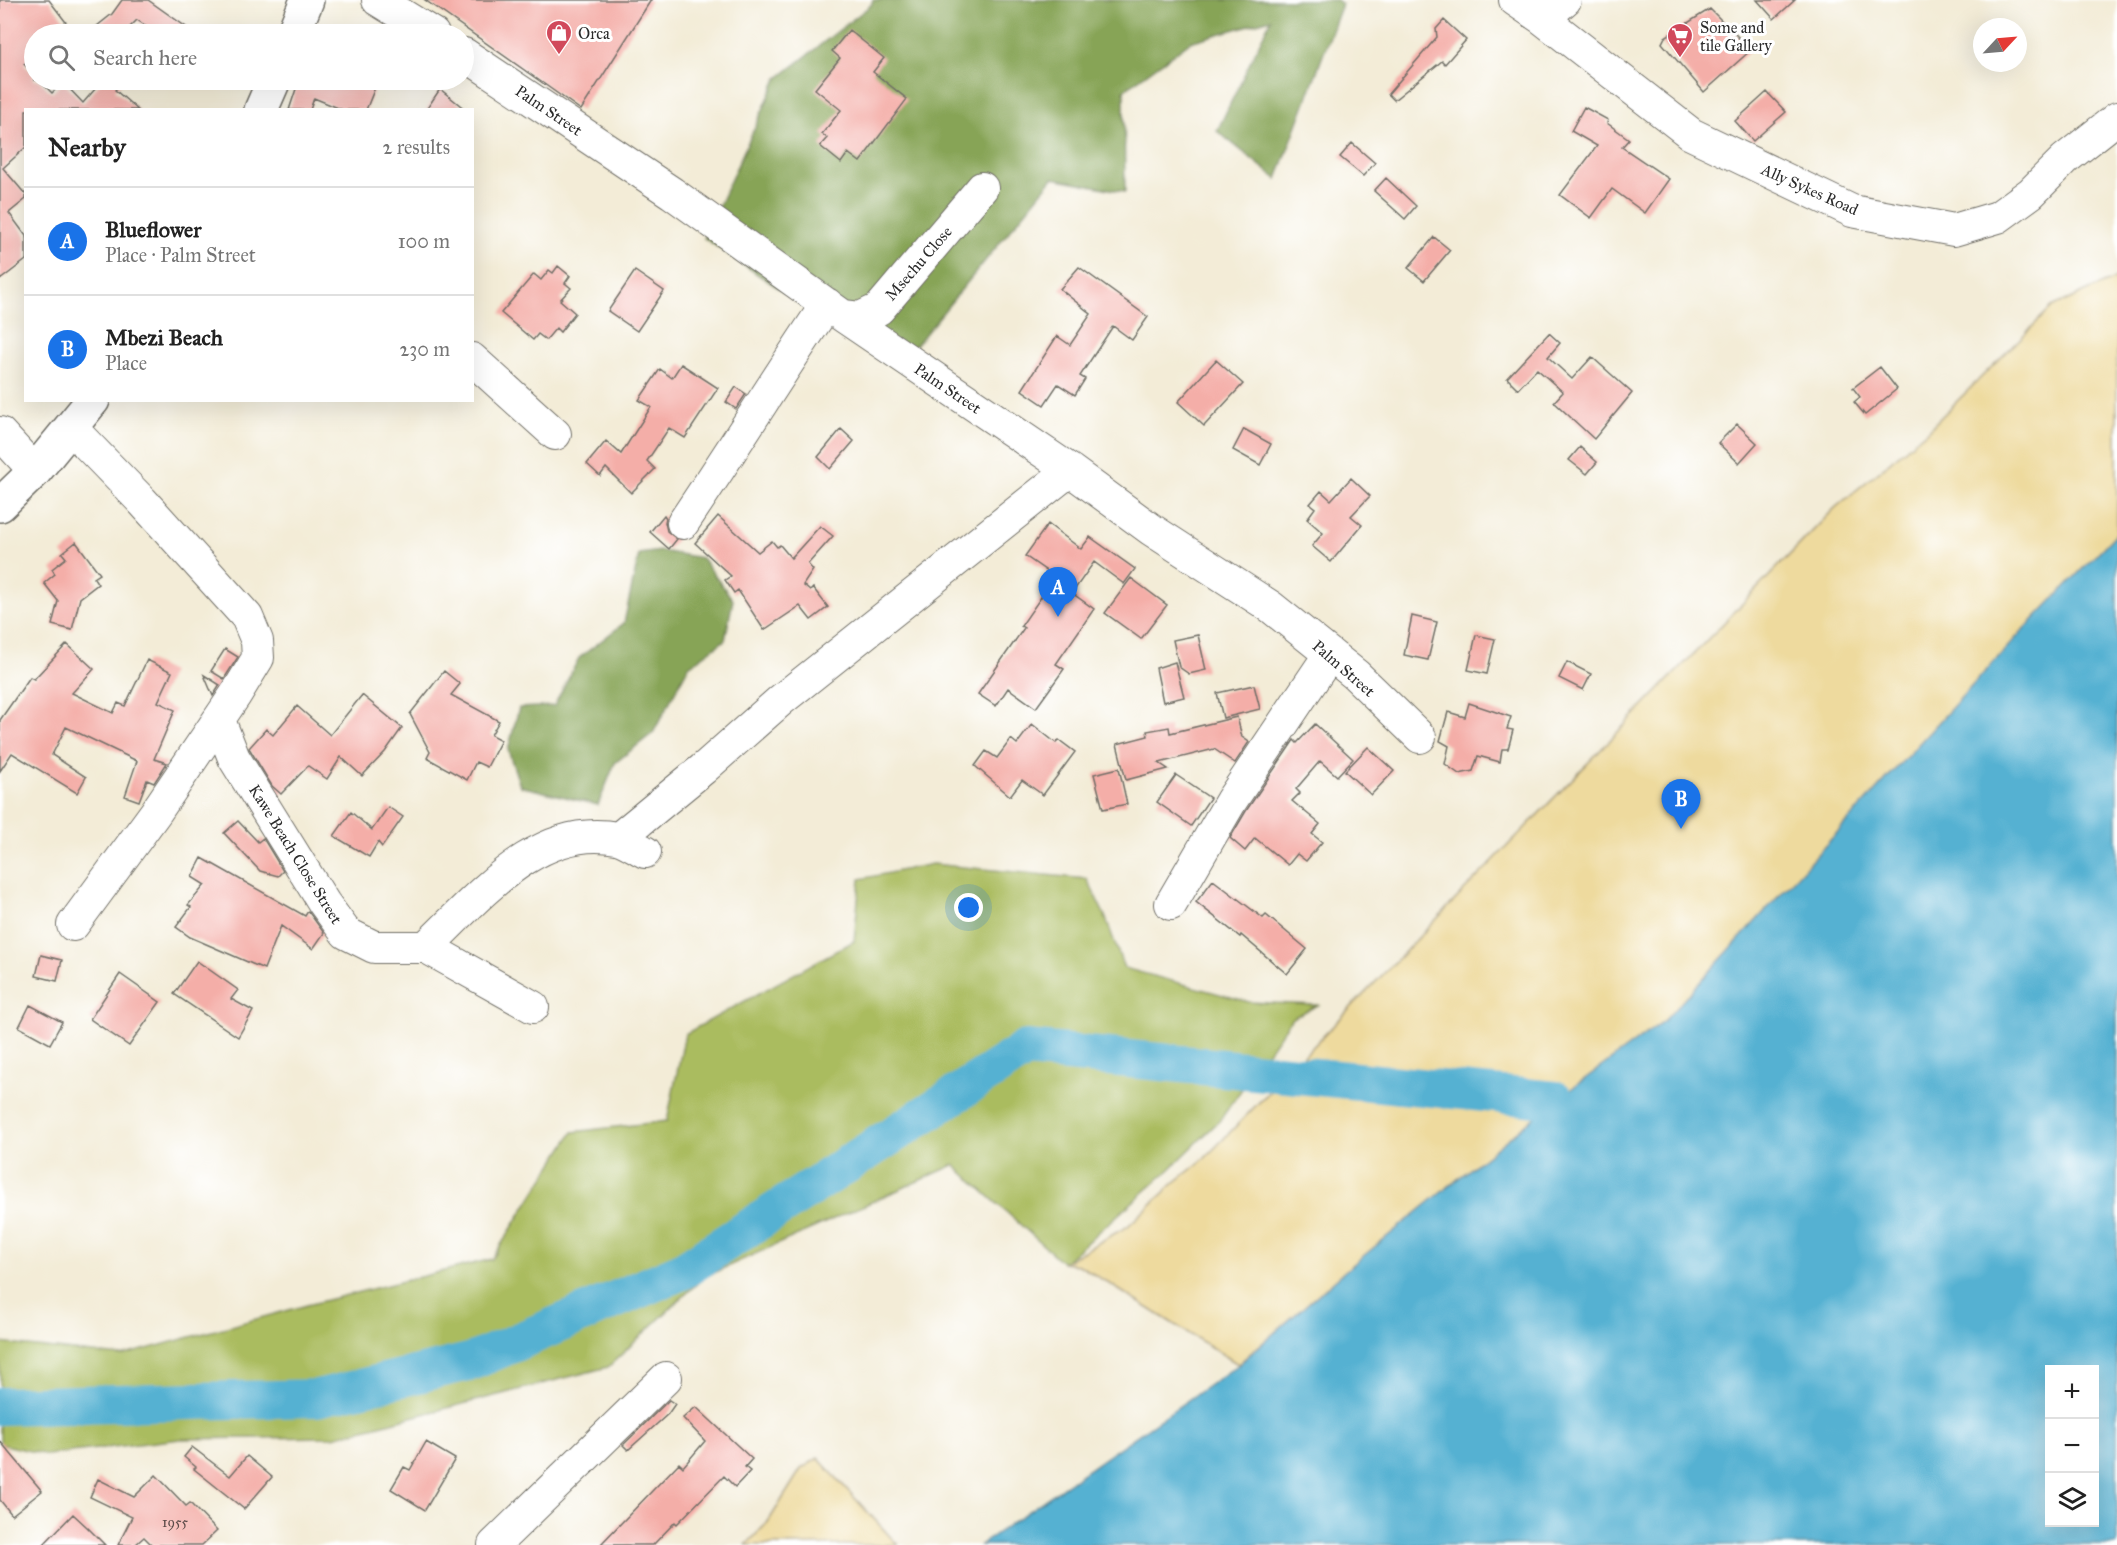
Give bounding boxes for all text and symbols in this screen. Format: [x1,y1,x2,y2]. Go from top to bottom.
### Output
shop icon: Orca [544,18,574,56]
place label: Some and tile Gallery [1700,18,1772,55]
north arrow [1973,18,2027,72]
supermarket icon: Some and tile Gallery [1665,21,1695,59]
search box [24,24,474,90]
place label: Orca [578,24,610,43]
icon: search [45,41,78,74]
text: Search here [93,44,197,71]
street label: Palm Street [512,81,586,140]
text: Nearby [48,131,126,163]
text: 2 results [382,135,450,159]
street label: Ally Sykes Road [1758,159,1861,219]
text: Blueflower [105,216,202,243]
street label: Msechu Close [881,222,956,304]
text: A [61,229,74,253]
text: 100 m [398,229,450,253]
text: Place · Palm Street [105,243,256,267]
text: Mbezi Beach [105,324,223,351]
text: B [61,337,74,361]
text: 230 m [399,337,450,361]
text: Place [105,351,147,375]
street label: Palm Street [911,359,985,418]
pin: A [1038,568,1078,617]
street label: Palm Street [1309,636,1379,701]
pin: B [1662,780,1700,829]
street label: Kawe Beach Close Street [245,781,346,928]
your location [954,893,983,922]
map controls [2045,1365,2099,1527]
button: + [2045,1365,2099,1419]
button: − [2045,1419,2099,1473]
button: layers [2045,1473,2099,1527]
house number: 1955 [162,1514,188,1531]

